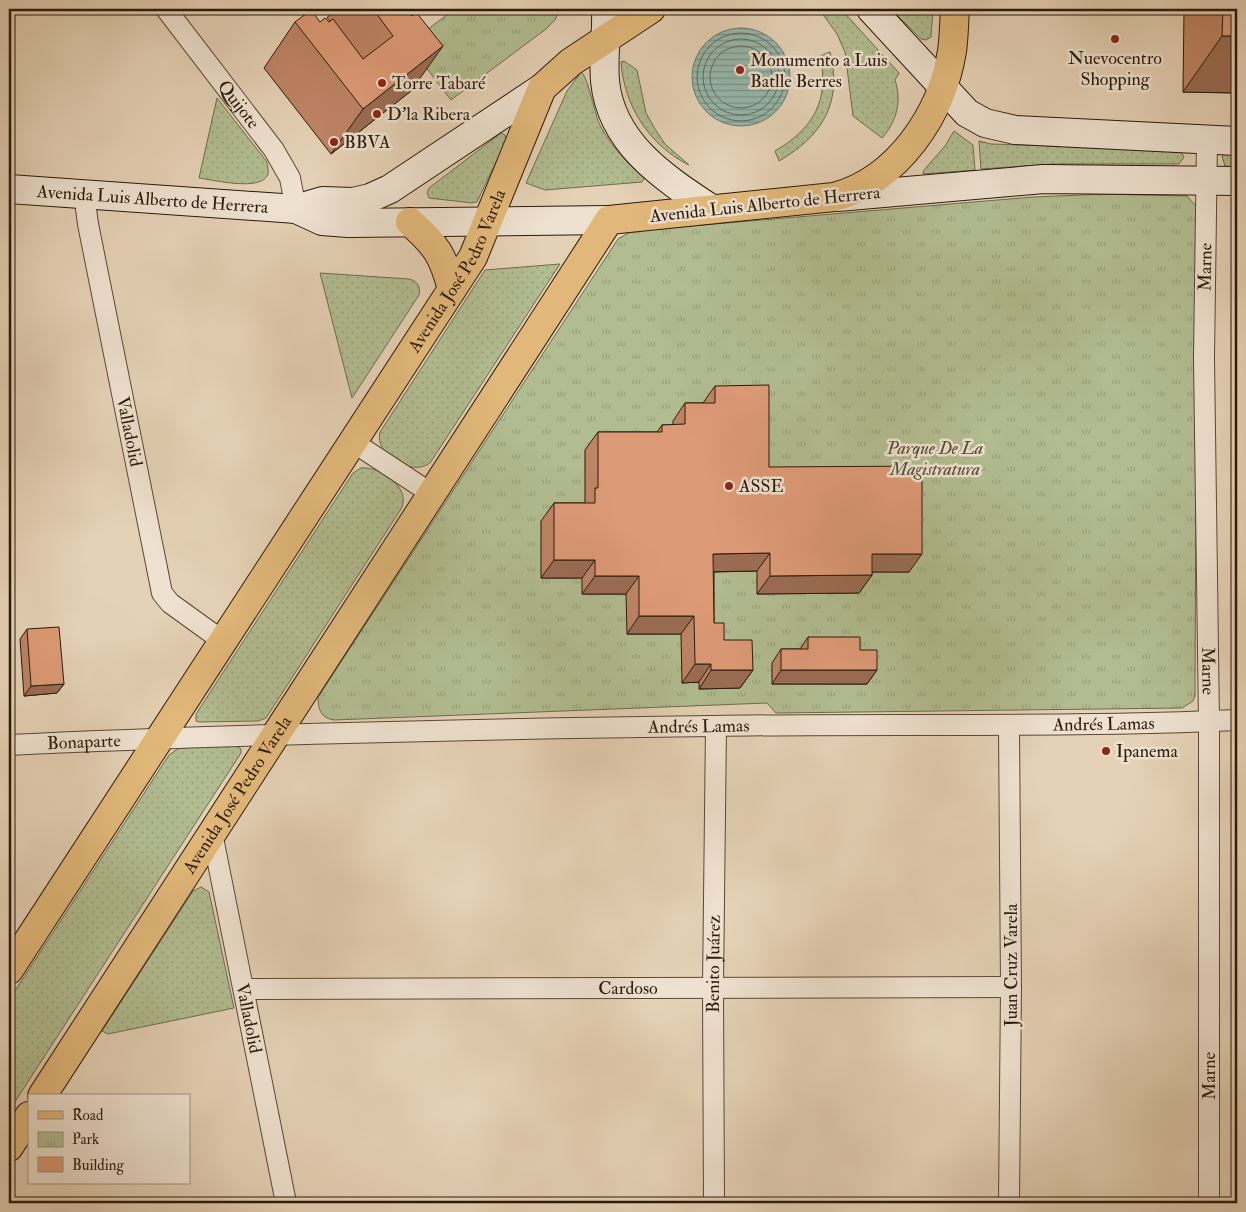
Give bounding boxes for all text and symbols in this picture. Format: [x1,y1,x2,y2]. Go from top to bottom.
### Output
marker: Nuevocentro Shopping [1109,33,1121,45]
place label: Nuevocentro Shopping [1068,47,1162,91]
place label: Monumento a Luis Batlle Berres [750,49,888,93]
marker: Monumento a Luis Batlle Berres [734,64,746,76]
place label: Torre Tabaré [392,72,486,95]
street label: Quijote [213,76,265,134]
marker: Torre Tabaré [376,77,388,89]
place label: D'la Ribera [387,103,471,126]
marker: D'la Ribera [371,108,383,120]
place label: BBVA [344,131,391,154]
marker: BBVA [328,136,340,148]
street label: Avenida Luis Alberto de Herrera [35,180,270,219]
street label: Avenida Luis Alberto de Herrera [648,181,882,228]
street label: Avenida José Pedro Varela [402,185,512,358]
street label: Marne [1194,242,1217,291]
street label: Valladolid [111,395,147,469]
park label: Parque De La Magistratura [886,437,983,481]
place label: ASSE [738,475,783,498]
marker: ASSE [723,480,735,492]
street label: Marne [1196,647,1220,696]
street label: Avenida José Pedro Varela [177,711,297,879]
street label: Andrés Lamas [1052,712,1155,737]
street label: Andrés Lamas [647,714,750,739]
street label: Bonaparte [47,729,122,755]
place label: Ipanema [1116,740,1178,763]
marker: Ipanema [1100,745,1112,757]
street label: Juan Cruz Varela [1000,903,1023,1028]
street label: Benito Juárez [702,915,726,1013]
street label: Cardoso [598,977,658,1000]
street label: Valladolid [230,981,267,1056]
street label: Marne [1198,1051,1221,1100]
legend [28,1094,190,1184]
text: Road [72,1106,104,1125]
text: Park [72,1130,99,1149]
text: Building [72,1156,124,1175]

